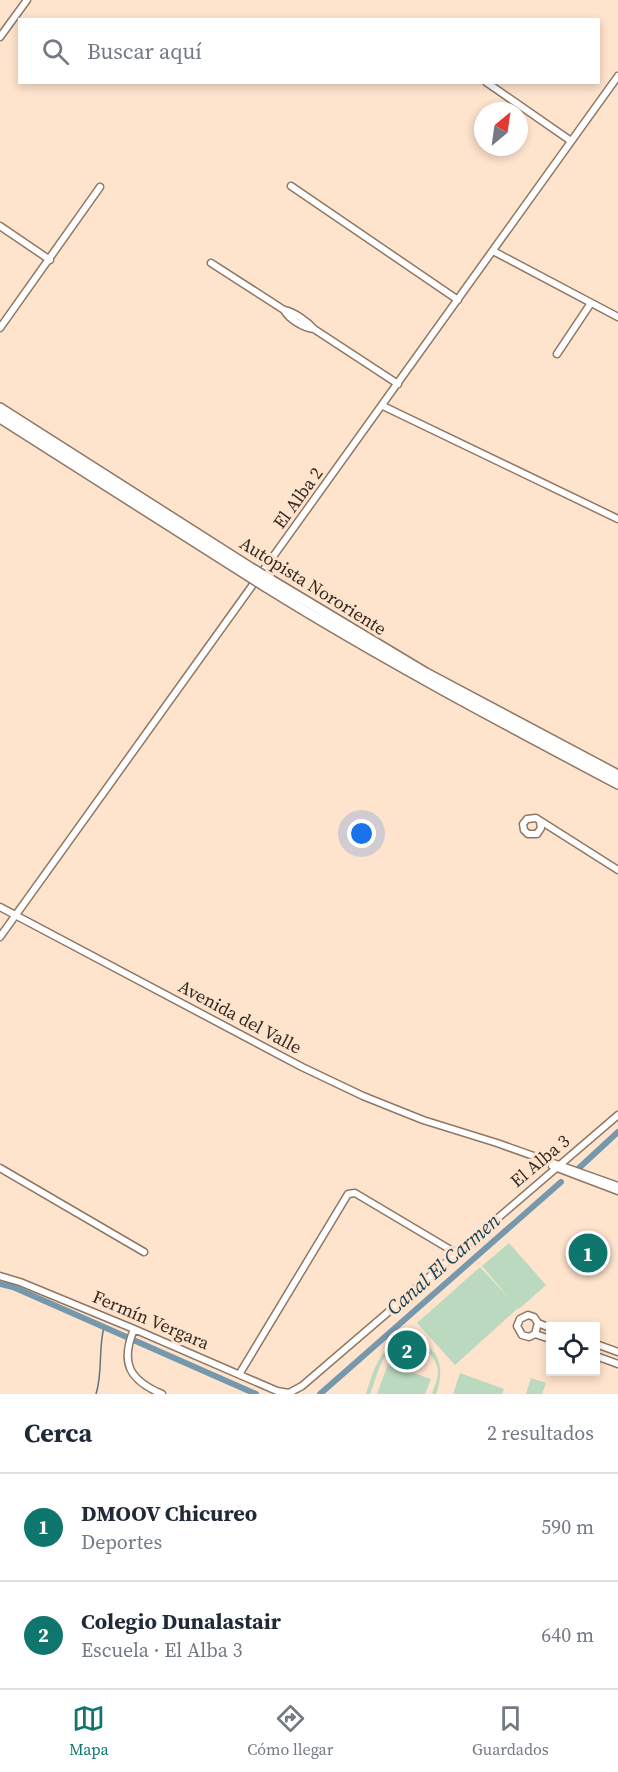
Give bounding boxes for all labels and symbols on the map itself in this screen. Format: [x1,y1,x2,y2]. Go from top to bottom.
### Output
north arrow [474,102,528,156]
street label: El Alba 2 [267,462,328,534]
street label: Autopista Nororiente [235,530,391,641]
your location [347,819,376,848]
street label: Avenida del Valle [174,973,306,1060]
street label: El Alba 3 [505,1128,575,1193]
water label: Canal El Carmen [380,1206,506,1321]
pin: 1 [568,1230,608,1276]
street label: Fermín Vergara [89,1284,214,1356]
pin: 2 [388,1328,426,1372]

